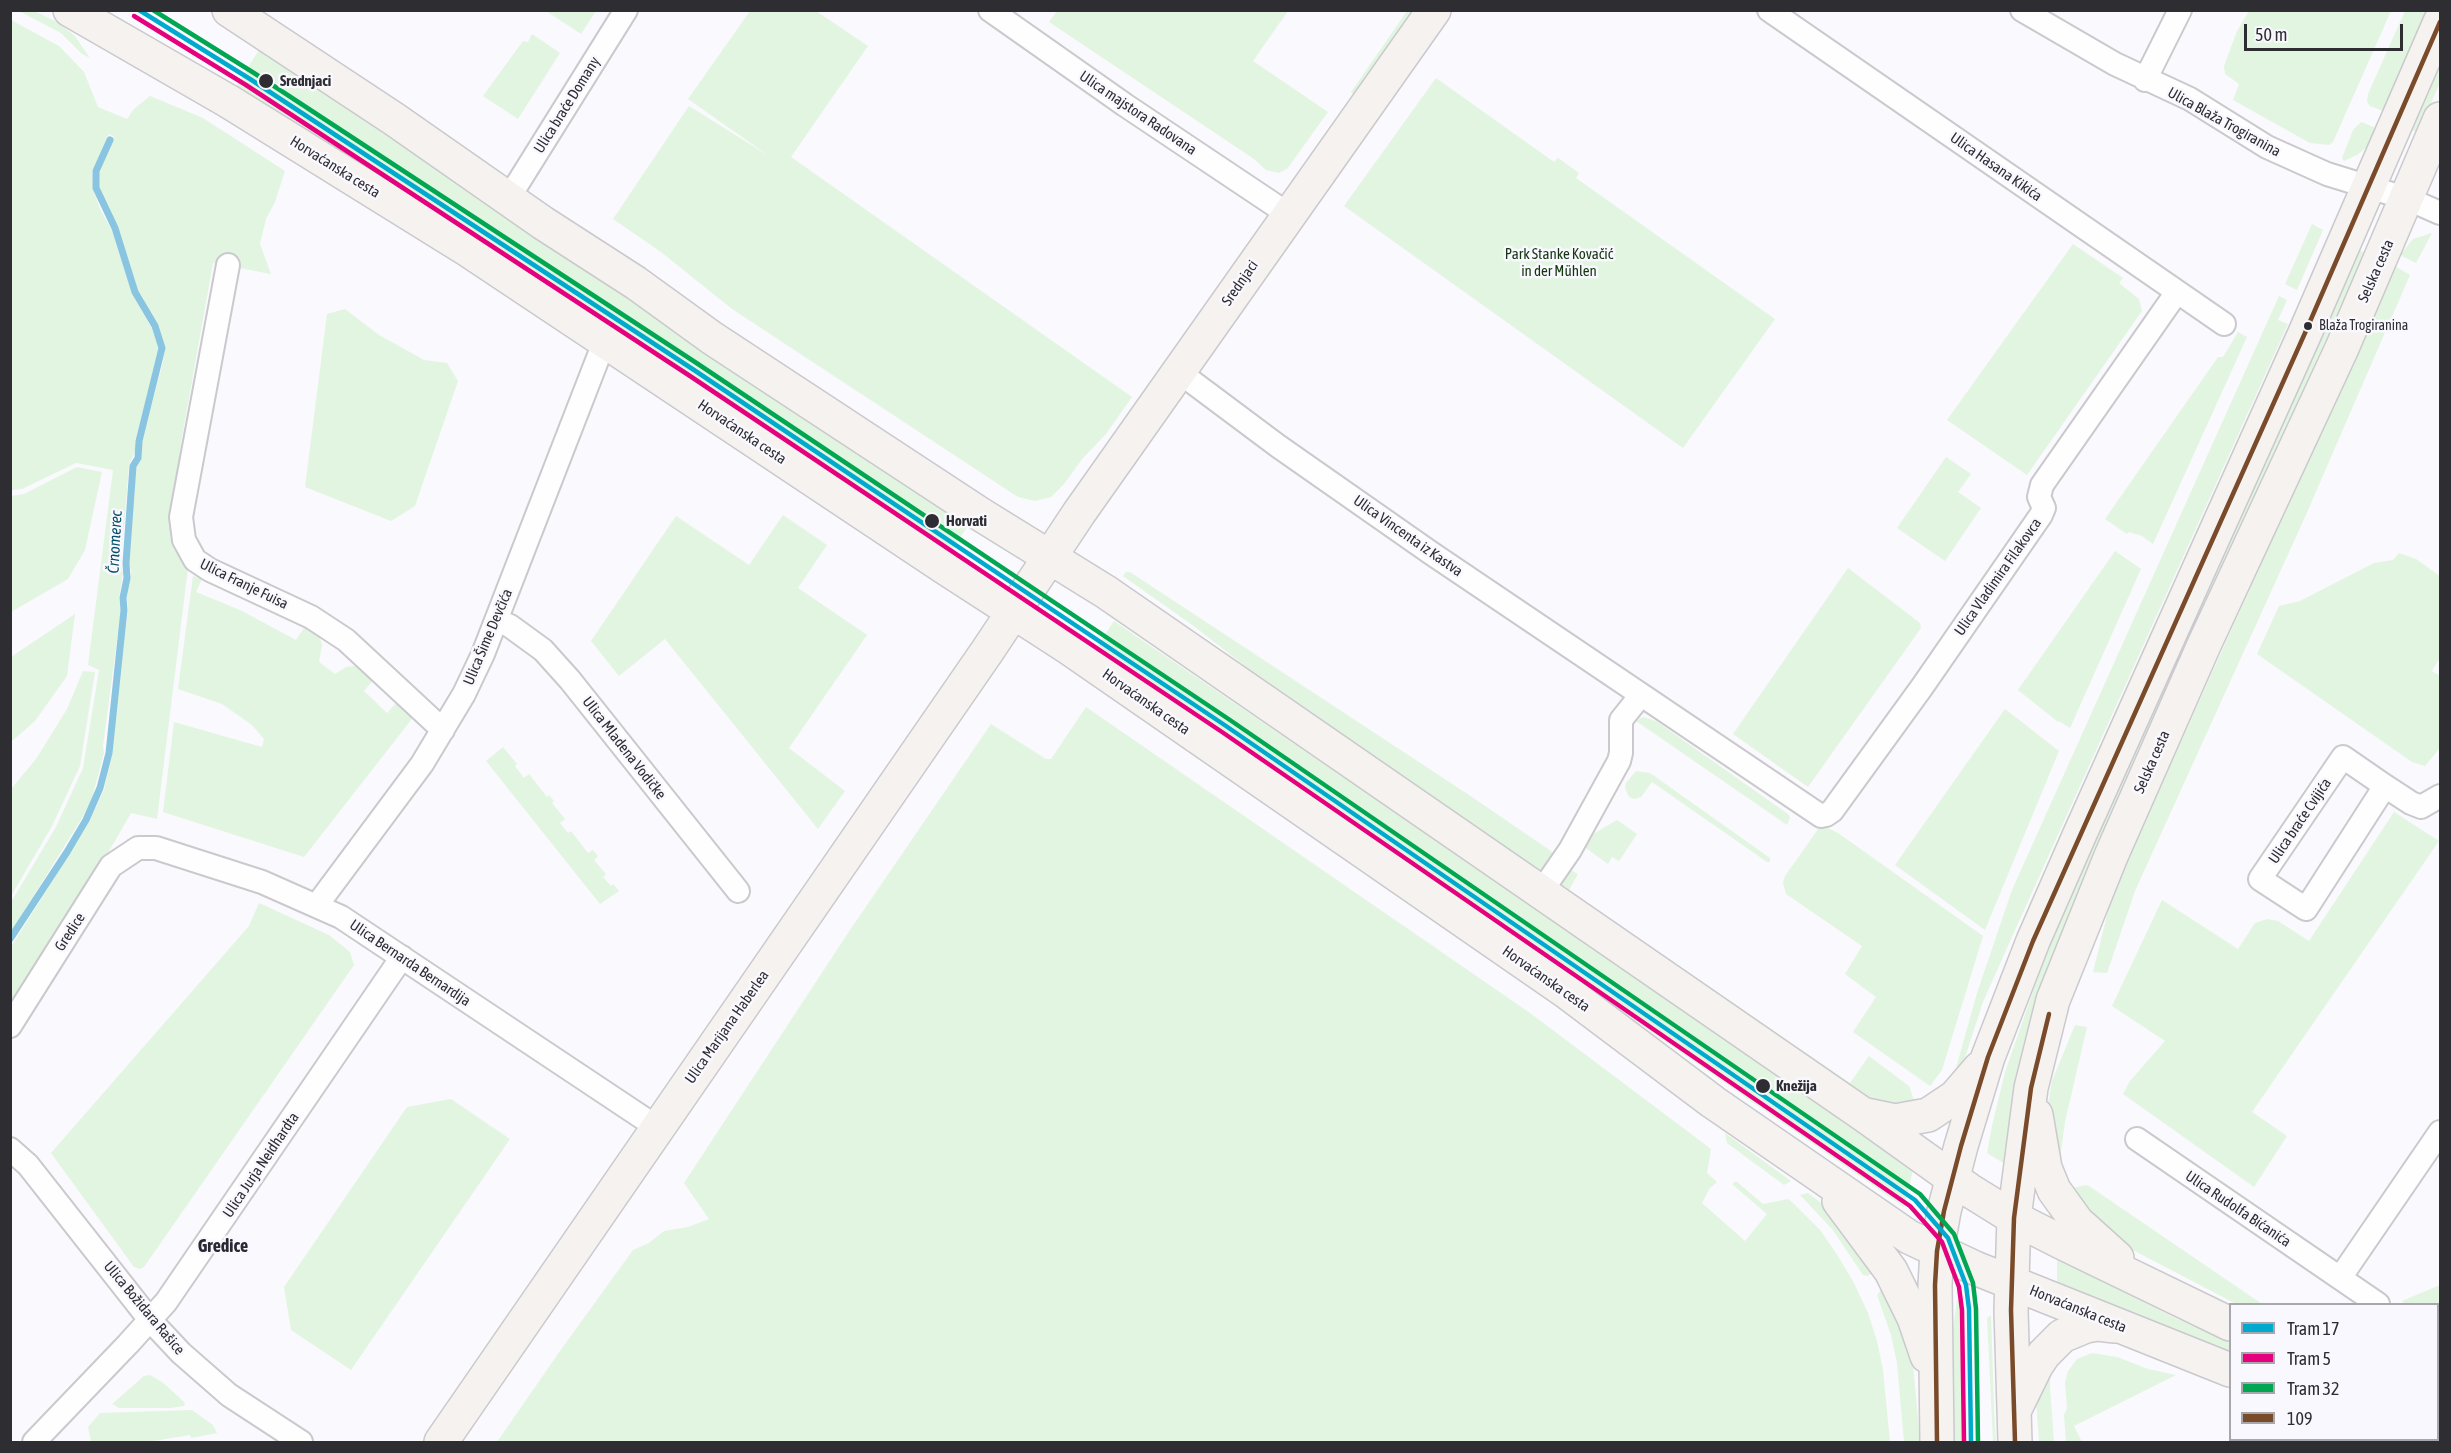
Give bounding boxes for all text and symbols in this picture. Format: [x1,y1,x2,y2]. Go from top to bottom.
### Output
scale bar [2247,12,2406,50]
text: 50 m [2255,24,2287,45]
street label: Ulica braće Domany [530,54,604,156]
street label: Ulica majstora Radovana [1076,67,1200,159]
marker: Srednjaci [257,72,275,90]
place label: Srednjaci [280,72,331,90]
street label: Ulica Blaža Trogiranina [2164,83,2284,161]
street label: Ulica Hasana Kikića [1947,129,2045,205]
street label: Horvaćanska cesta [287,132,383,202]
street label: Selska cesta [2354,237,2398,305]
park label: Park Stanke Kovačić in der Mühlen [1505,245,1613,280]
street label: Srednjaci [1218,257,1262,309]
place label: Blaža Trogiranina [2319,318,2408,334]
marker: Blaža Trogiranina [2302,320,2314,332]
street label: Horvaćanska cesta [694,396,790,468]
street label: Ulica Vincenta iz Kastva [1350,491,1466,581]
water label: Črnomerec [104,510,126,574]
marker: Horvati [923,512,941,530]
place label: Horvati [946,512,987,530]
street label: Ulica Vladimira Filakovca [1951,515,2045,639]
street label: Ulica Franje Fuisa [197,555,291,613]
street label: Ulica Šime Devčića [460,586,516,688]
street label: Horvaćanska cesta [1099,665,1193,739]
street label: Ulica Mladena Vodičke [578,693,670,803]
street label: Selska cesta [2130,728,2174,796]
street label: Ulica braće Cvijića [2265,775,2335,867]
street label: Gredice [51,909,89,955]
street label: Ulica Bernarda Bernardija [346,916,474,1010]
street label: Horvaćanska cesta [1499,942,1593,1016]
street label: Ulica Marijana Haberlea [681,967,773,1087]
marker: Knežija [1754,1077,1772,1095]
place label: Knežija [1776,1077,1817,1095]
street label: Ulica Jurja Neidhardta [219,1109,303,1221]
street label: Ulica Rudolfa Bićanića [2182,1167,2294,1251]
district label: Gredice [198,1235,248,1257]
street label: Ulica Božidara Rašice [100,1258,188,1358]
street label: Horvaćanska cesta [2027,1281,2129,1337]
legend [2229,1303,2439,1441]
text: Tram 17 [2287,1318,2340,1339]
text: Tram 5 [2287,1348,2331,1369]
text: Tram 32 [2287,1378,2340,1399]
text: 109 [2287,1408,2312,1429]

